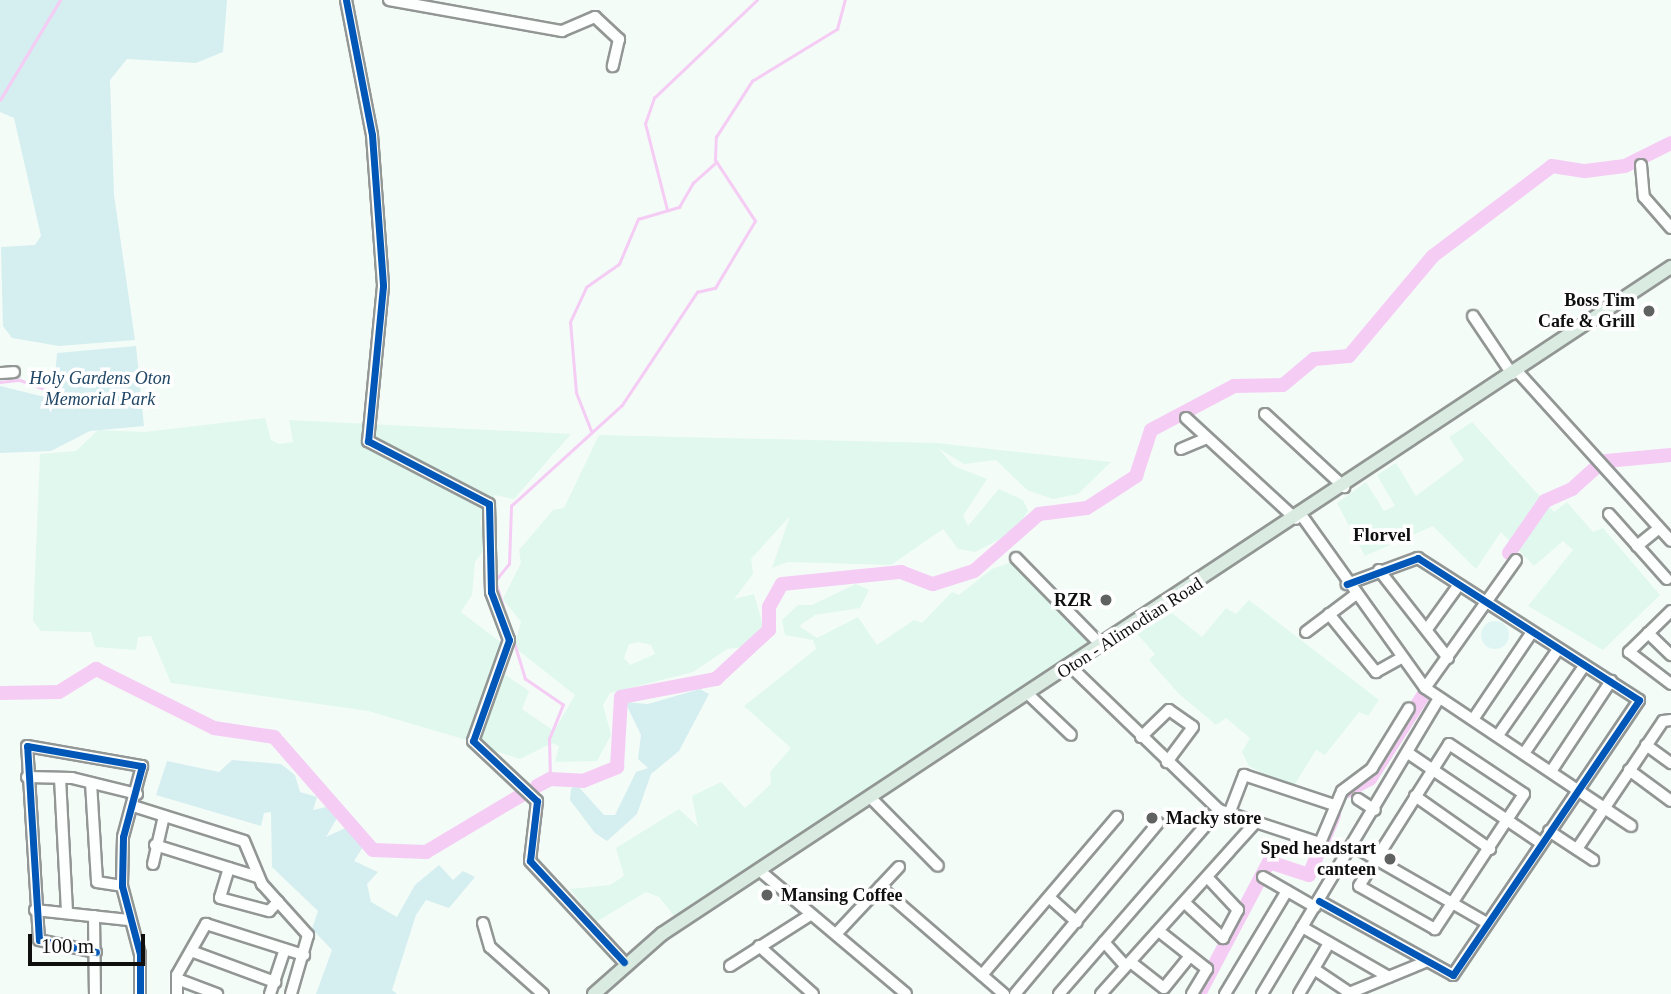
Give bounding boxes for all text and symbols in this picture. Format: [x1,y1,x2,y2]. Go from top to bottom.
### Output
place label: Boss Tim Cafe & Grill [1538,290,1635,332]
marker: Boss Tim Cafe & Grill [1641,303,1657,319]
park label: Holy Gardens Oton Memorial Park [29,368,171,410]
district label: Florvel [1353,524,1411,546]
street label: Oton - Alimodian Road [1053,573,1207,683]
place label: RZR [1054,589,1092,611]
marker: RZR [1098,592,1114,608]
place label: Macky store [1166,807,1261,829]
marker: Macky store [1144,810,1160,826]
place label: Sped headstart canteen [1260,838,1376,880]
marker: Sped headstart canteen [1382,851,1398,867]
place label: Mansing Coffee [781,884,902,906]
marker: Mansing Coffee [759,887,775,903]
scale bar [32,920,149,964]
text: 100 m [41,934,94,958]

